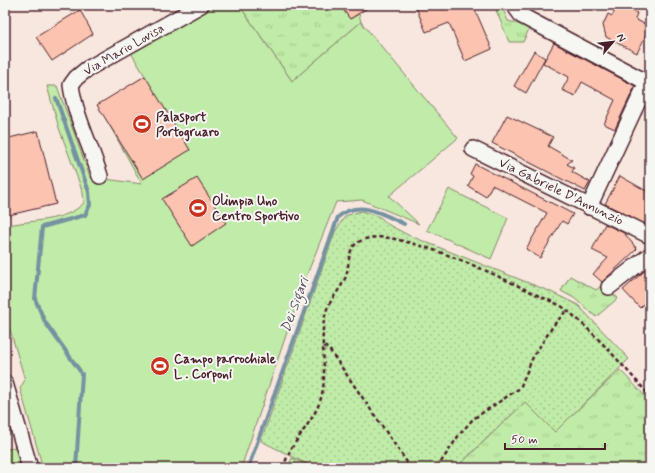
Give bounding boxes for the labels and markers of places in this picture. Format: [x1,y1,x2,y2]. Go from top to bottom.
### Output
place label: Palasport Portogruaro [156,109,220,142]
sports icon: Palasport Portogruaro [131,113,153,135]
place label: Olimpia Uno Centro Sportivo [212,193,300,225]
sports icon: Olimpia Uno Centro Sportivo [187,197,209,219]
place label: Campo parrochiale L . Corponi [174,351,276,383]
sports icon: Campo parrochiale L . Corponi [149,355,171,377]

